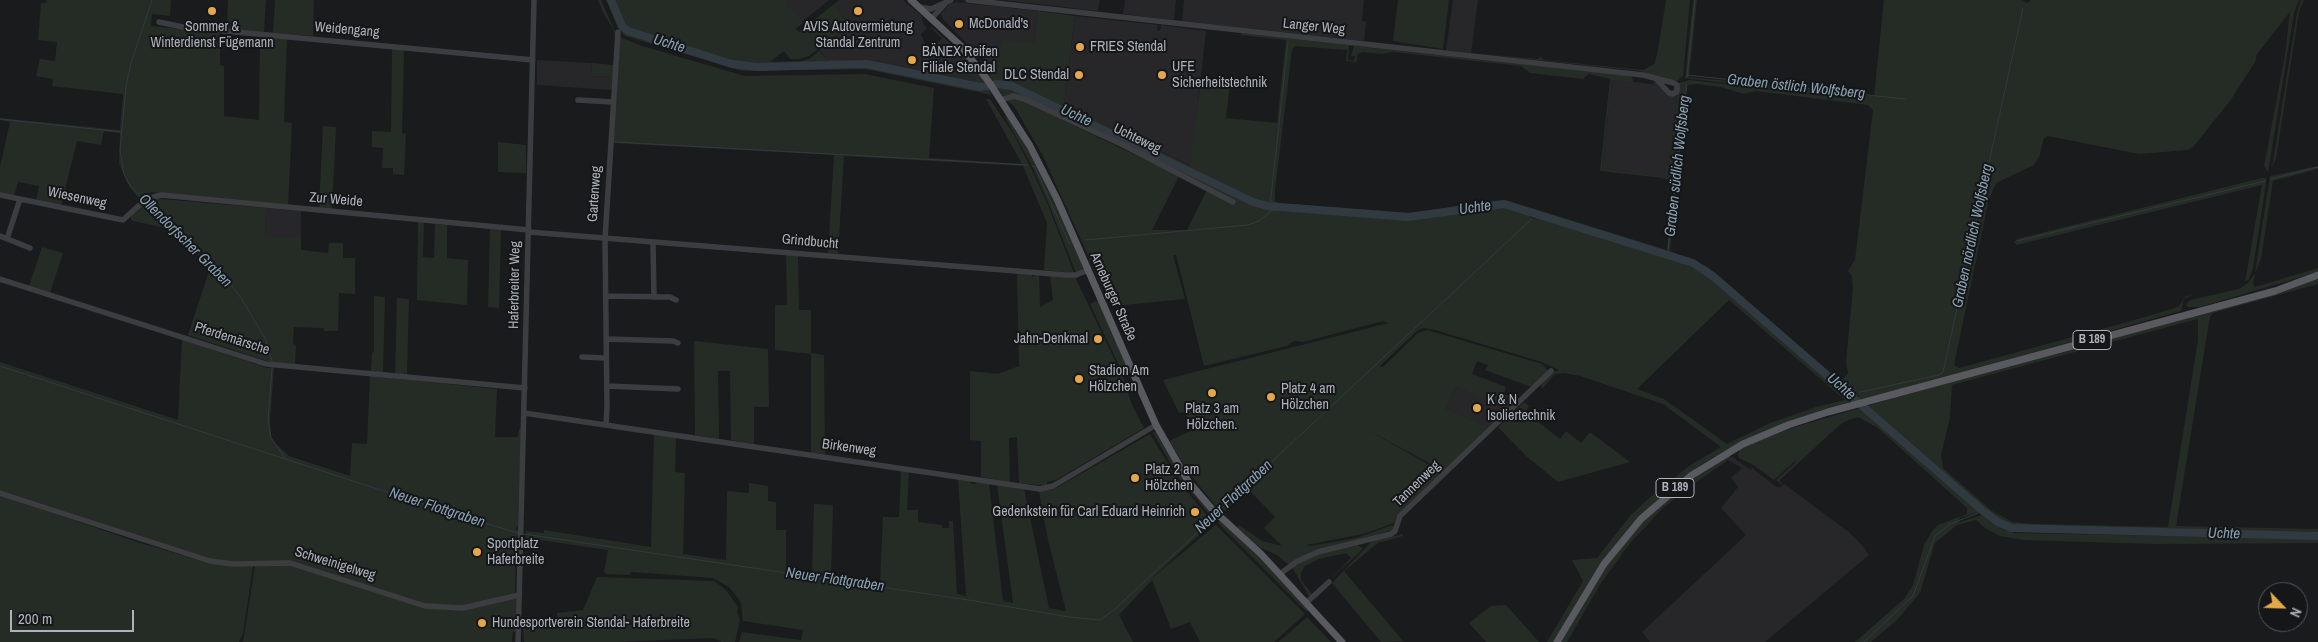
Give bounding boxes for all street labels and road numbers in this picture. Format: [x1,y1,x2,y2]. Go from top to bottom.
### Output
street label: Langer Weg [1282,15,1346,39]
street label: Weidengang [314,19,380,41]
street label: Uchteweg [1110,120,1164,158]
street label: Gartenweg [585,165,605,223]
street label: Wiesenweg [46,184,108,212]
street label: Zur Weide [309,189,363,211]
street label: Grindbucht [781,231,839,253]
street label: Haferbreiter Weg [506,241,524,329]
street label: Arneburger Straße [1086,250,1140,344]
street label: Pferdemärsche [192,319,272,359]
road number: B 189 [2073,330,2111,350]
street label: Birkenweg [821,436,877,460]
street label: Tannenweg [1390,457,1444,511]
road number: B 189 [1656,478,1694,498]
street label: Schweinigelweg [293,544,377,584]

